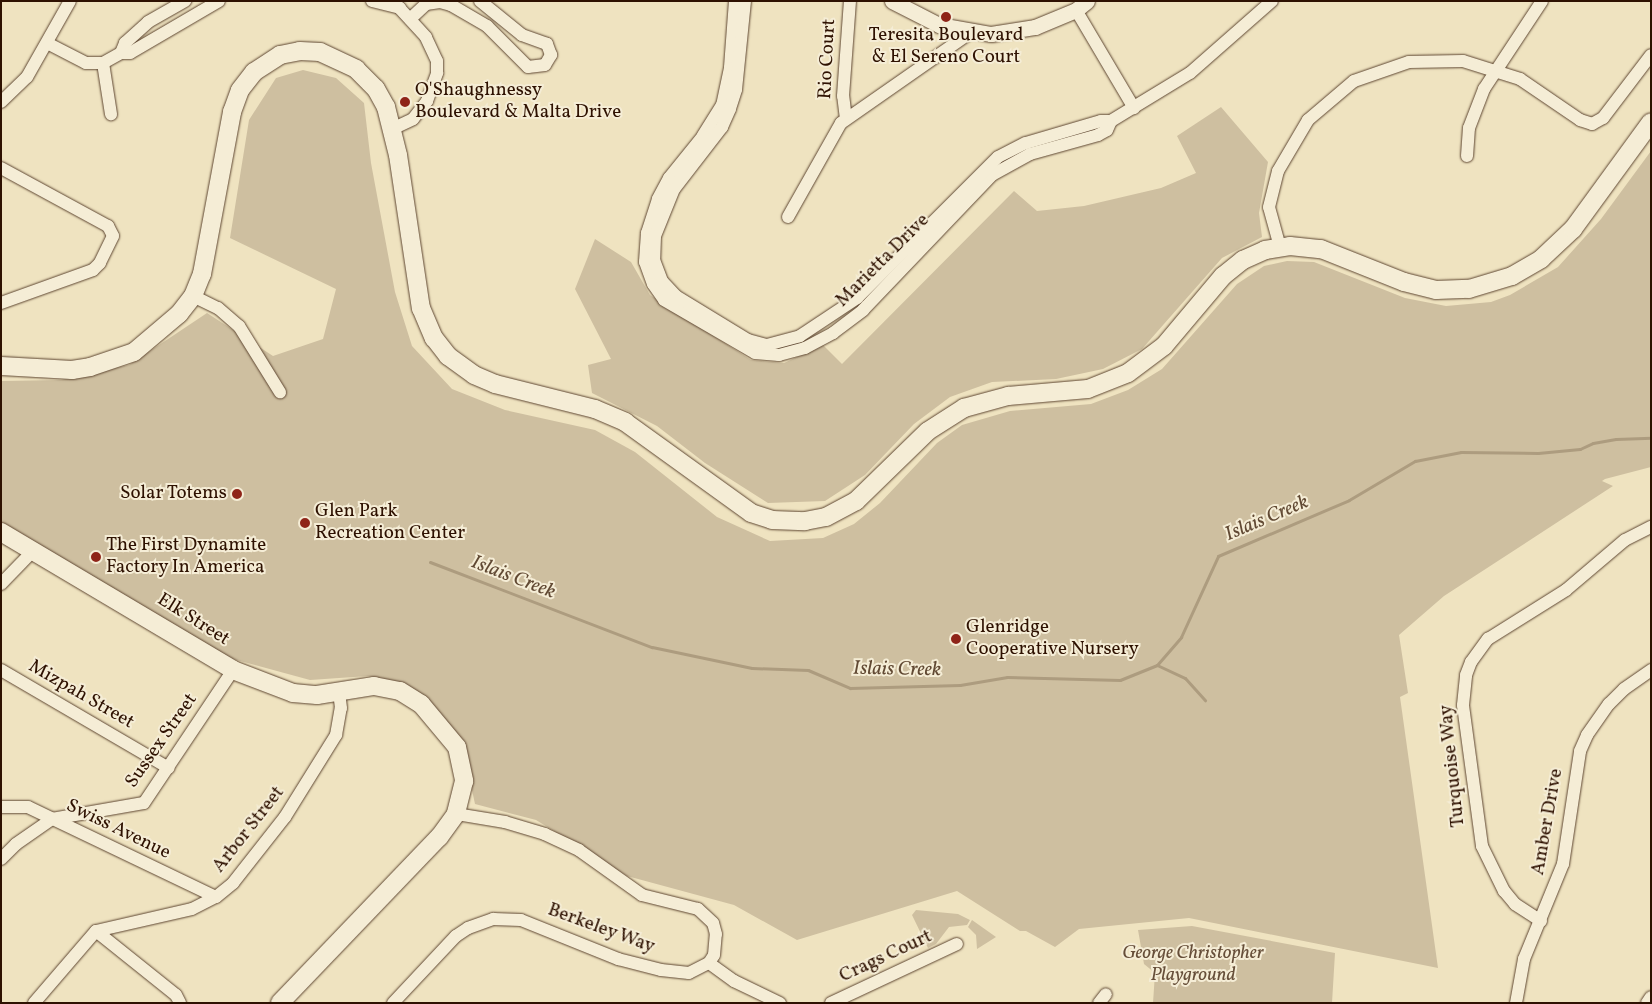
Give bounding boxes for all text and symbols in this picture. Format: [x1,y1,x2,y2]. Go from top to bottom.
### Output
marker: Teresita Boulevard & El Sereno Court [940,11,952,23]
street label: Rio Court [815,18,841,100]
place label: Teresita Boulevard & El Sereno Court [869,25,1023,69]
place label: O'Shaughnessy Boulevard & Malta Drive [415,80,621,124]
marker: O'Shaughnessy Boulevard & Malta Drive [399,96,411,108]
street label: Marietta Drive [832,210,934,312]
place label: Solar Totems [119,483,227,505]
marker: Solar Totems [231,488,243,500]
water label: Islais Creek [1222,491,1312,547]
place label: Glen Park Recreation Center [315,501,465,545]
marker: Glen Park Recreation Center [299,517,311,529]
place label: The First Dynamite Factory In America [106,535,266,579]
marker: The First Dynamite Factory In America [90,551,102,563]
water label: Islais Creek [467,551,559,605]
street label: Elk Street [153,589,233,651]
place label: Glenridge Cooperative Nursery [966,617,1139,661]
marker: Glenridge Cooperative Nursery [950,633,962,645]
street label: Mizpah Street [24,656,138,734]
water label: Islais Creek [853,657,941,683]
street label: Sussex Street [121,689,203,793]
street label: Turquoise Way [1435,703,1471,829]
street label: Amber Drive [1527,767,1569,877]
street label: Arbor Street [208,782,290,878]
street label: Swiss Avenue [62,795,174,865]
street label: Berkeley Way [544,899,658,959]
street label: Crags Court [836,926,936,988]
park label: George Christopher Playground [1122,943,1264,987]

